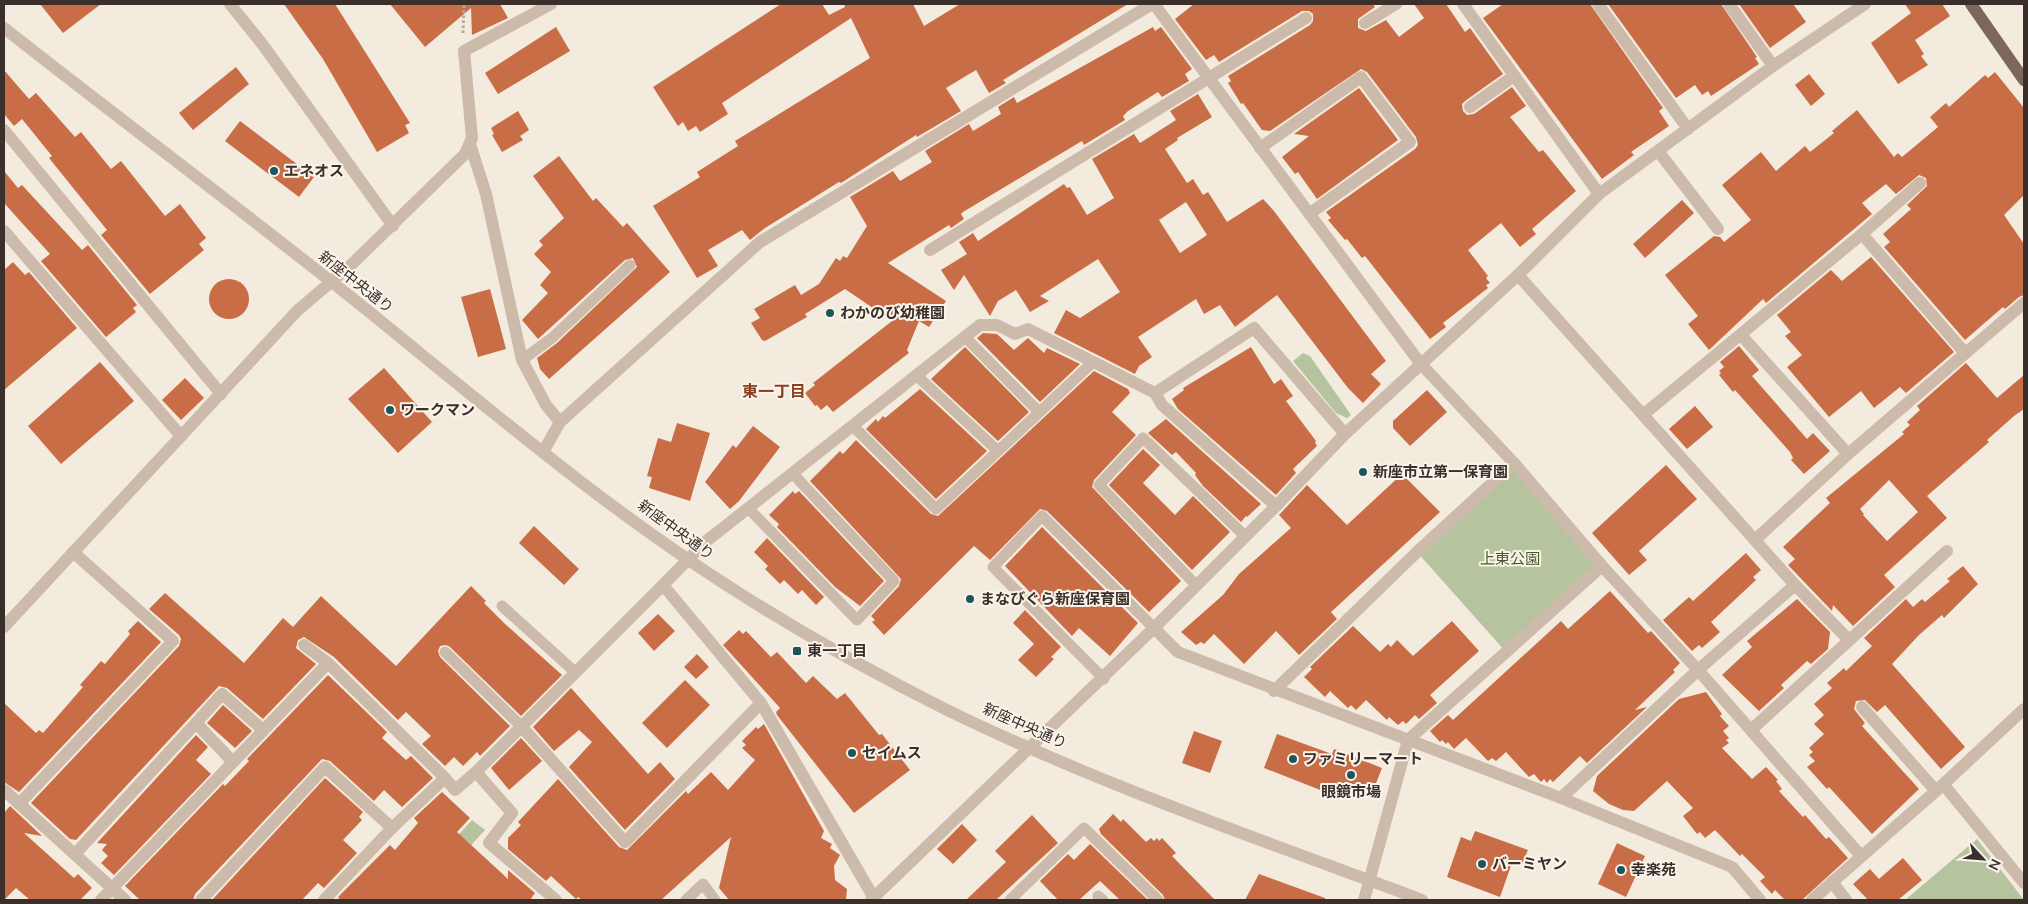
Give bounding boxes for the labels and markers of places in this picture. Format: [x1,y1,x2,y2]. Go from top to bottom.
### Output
place label: エネオス [284,161,344,181]
marker: エネオス [268,165,280,177]
place label: わかのび幼稚園 [840,303,945,323]
marker: わかのび幼稚園 [824,307,836,319]
place label: ワークマン [400,400,475,420]
marker: ワークマン [384,404,396,416]
place label: 新座市立第一保育園 [1373,462,1508,482]
marker: 新座市立第一保育園 [1357,466,1369,478]
place label: まなびぐら新座保育園 [980,589,1130,609]
marker: まなびぐら新座保育園 [964,593,976,605]
place label: 東一丁目 [807,641,867,661]
marker: 東一丁目 [791,645,803,657]
place label: セイムス [862,743,922,763]
marker: セイムス [846,747,858,759]
place label: ファミリーマート [1303,749,1423,769]
marker: ファミリーマート [1287,753,1299,765]
marker: 眼鏡市場 [1345,769,1357,781]
place label: 眼鏡市場 [1321,782,1381,802]
place label: バーミヤン [1492,854,1567,874]
marker: バーミヤン [1476,858,1488,870]
place label: 幸楽苑 [1631,860,1676,880]
marker: 幸楽苑 [1615,864,1627,876]

